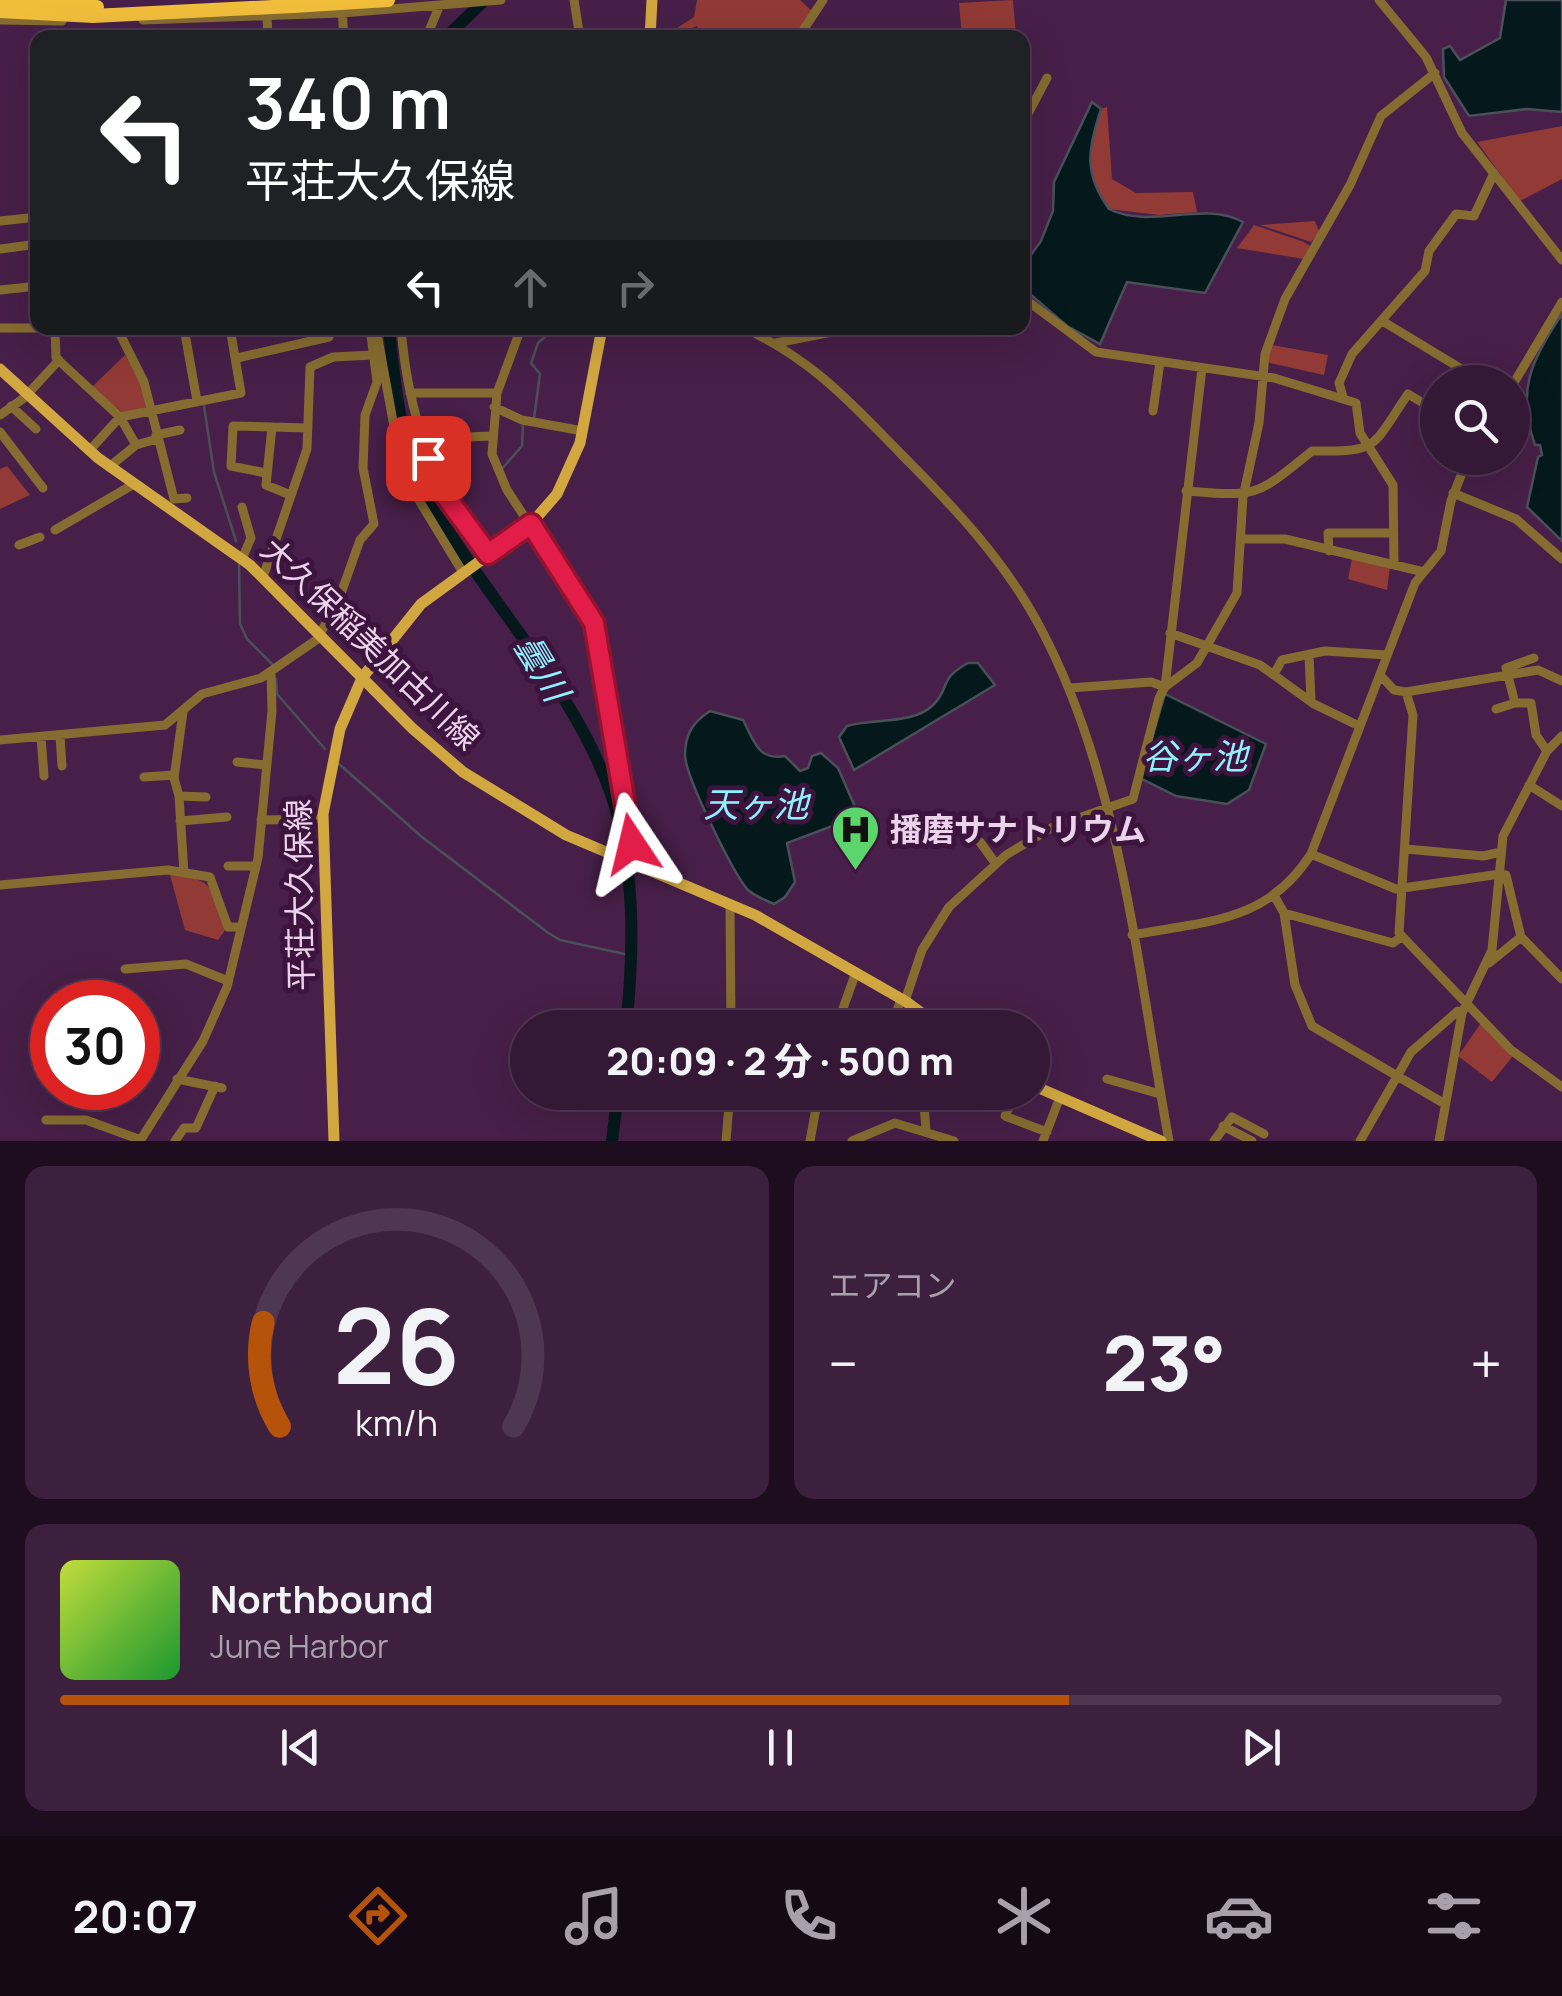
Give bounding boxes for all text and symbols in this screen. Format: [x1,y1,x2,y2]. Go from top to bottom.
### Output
text: 340 m [245,54,451,150]
icon: left [80,70,210,200]
text: 平荘大久保線 [245,149,515,211]
icon: left [398,260,453,315]
icon: ahead [503,260,558,315]
icon: right [608,260,663,315]
map controls [1420,365,1530,475]
button: search [1420,365,1530,475]
pin [386,416,471,501]
icon: arrive [401,431,456,486]
street label: 大久保稲美加古川線 [252,527,490,759]
water label: 曇川 [503,625,583,713]
water label: 谷ヶ池 [1142,732,1250,780]
water label: 天ヶ池 [703,780,811,828]
position arrow [580,792,684,896]
street label: 平荘大久保線 [275,799,323,991]
hospital icon: 播磨サナトリウム [829,804,881,872]
place label: 播磨サナトリウム [890,807,1146,851]
speed limit sign: 30 [30,980,160,1110]
text: 20:09 · 2 分 · 500 m [606,1034,954,1086]
text: エアコン [829,1263,957,1307]
text: 26 [333,1273,460,1415]
text: 23° [1103,1311,1226,1414]
text: − [829,1325,858,1401]
text: + [1470,1325,1502,1401]
text: km/h [355,1398,438,1447]
text: Northbound [210,1572,434,1624]
text: June Harbor [210,1624,388,1668]
icon: previous [273,1720,328,1775]
icon: pause [753,1720,808,1775]
icon: next [1234,1720,1289,1775]
icon: directions [343,1881,413,1951]
icon: music [559,1881,629,1951]
icon: phone [774,1881,844,1951]
icon: climate [989,1881,1059,1951]
icon: car [1204,1881,1274,1951]
icon: filters [1419,1881,1489,1951]
text: 20:07 [73,1885,198,1947]

